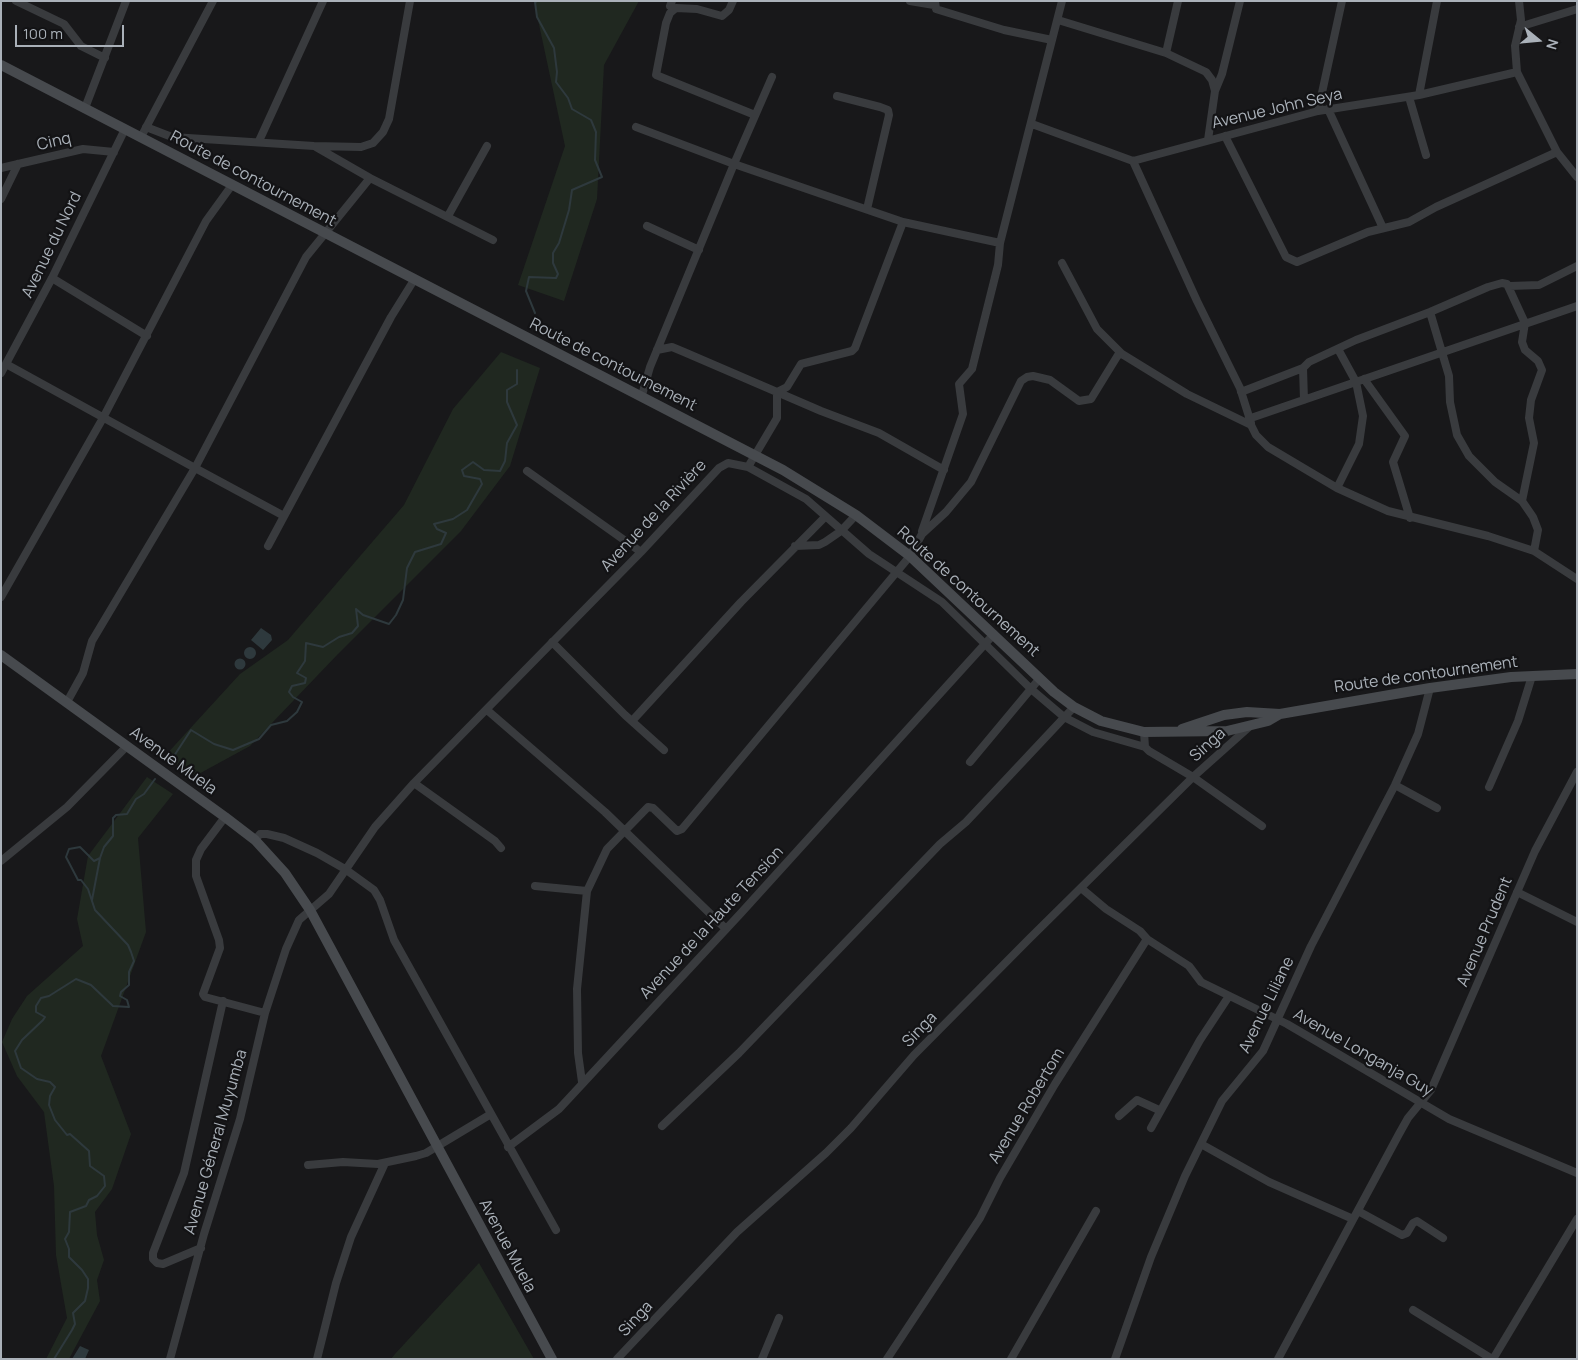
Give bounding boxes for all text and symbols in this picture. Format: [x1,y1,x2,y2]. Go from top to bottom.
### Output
scale bar [18,15,126,47]
north arrow [1513,15,1563,65]
text: 100 m [23,23,63,44]
text: N [1542,37,1563,52]
street label: Avenue John Seya [1210,85,1344,133]
street label: Route de contournement [167,127,339,231]
street label: Cinq [35,129,73,155]
street label: Avenue du Nord [18,189,86,301]
street label: Route de contournement [526,314,700,416]
street label: Avenue de la Rivière [597,456,711,576]
street label: Route de contournement [893,523,1043,661]
street label: Route de contournement [1333,653,1519,697]
street label: Avenue Muela [126,723,220,799]
street label: Singa [1186,724,1230,766]
street label: Avenue de la Haute Tension [636,843,788,1003]
street label: Avenue Prudent [1453,874,1517,990]
street label: Avenue Liliane [1235,954,1299,1056]
street label: Avenue Longanja Guy [1290,1005,1436,1101]
street label: Singa [899,1008,941,1052]
street label: Avenue Robertom [985,1045,1069,1167]
street label: Avenue Géneral Muyumba [180,1047,252,1237]
street label: Avenue Muela [474,1196,540,1296]
street label: Singa [615,1297,657,1341]

